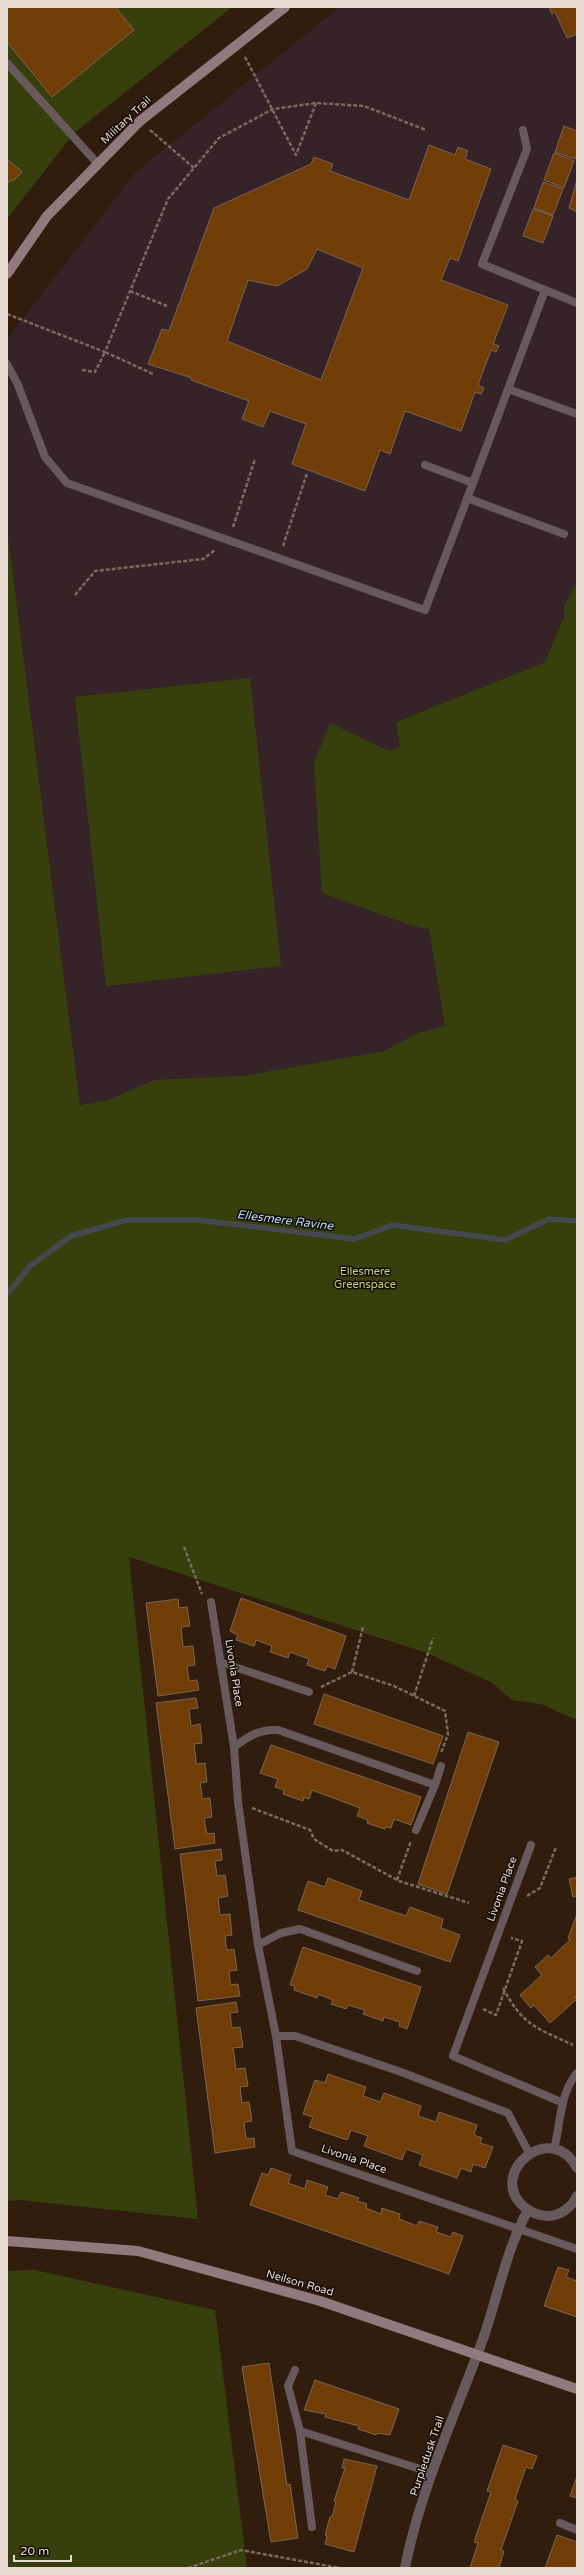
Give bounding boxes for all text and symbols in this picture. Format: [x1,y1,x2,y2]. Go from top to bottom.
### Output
street label: Military Trail [98,93,154,147]
water label: Ellesmere Ravine [236,1207,335,1233]
park label: Ellesmere Greenspace [334,1265,396,1291]
street label: Livonia Place [222,1638,246,1708]
street label: Livonia Place [484,1855,520,1923]
street label: Livonia Place [320,2142,388,2176]
street label: Neilson Road [265,2267,335,2299]
street label: Purpledusk Trail [407,2414,447,2498]
scale bar [14,2537,71,2563]
text: 20 m [20,2544,49,2558]

